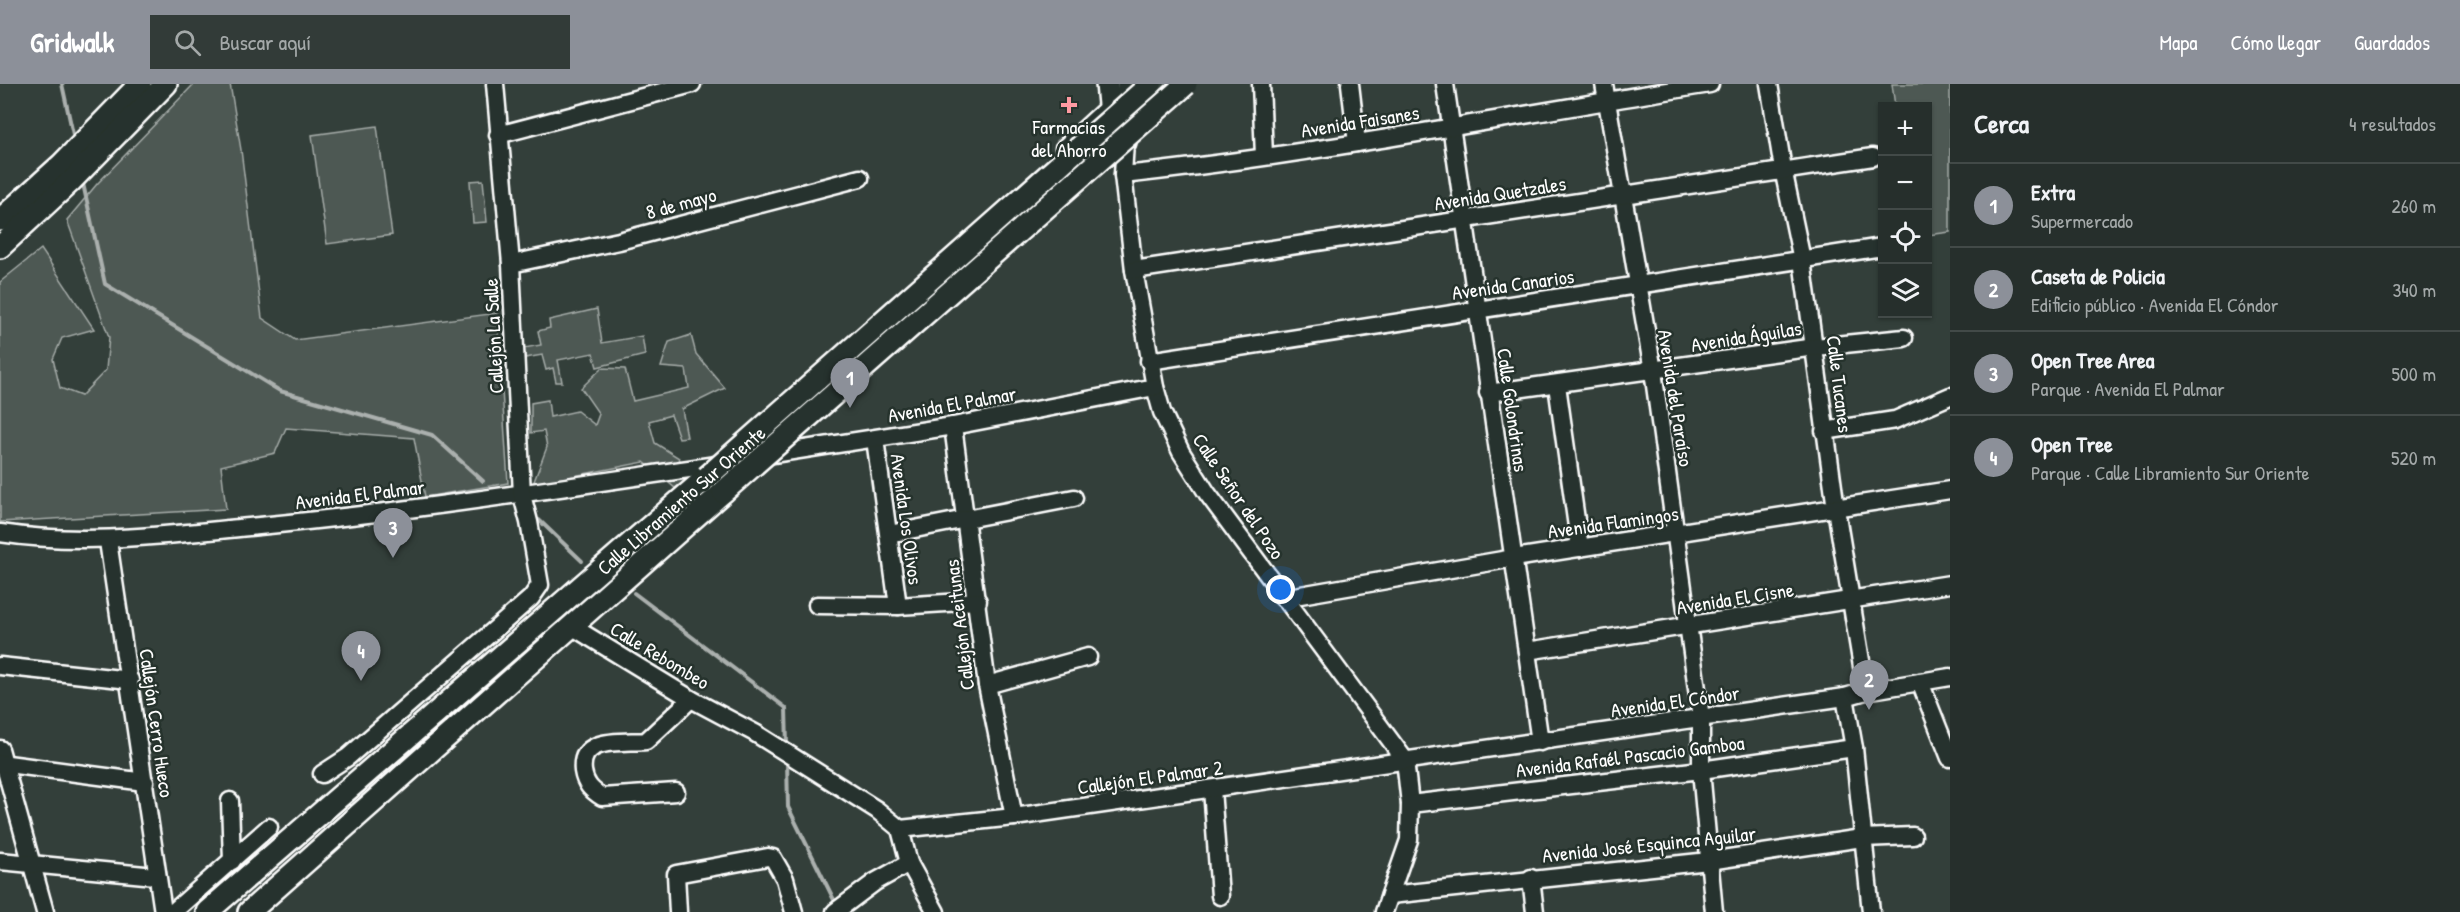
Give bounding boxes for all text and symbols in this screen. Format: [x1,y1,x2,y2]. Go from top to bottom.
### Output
search box [150,15,570,69]
text: Gridwalk [30,23,114,61]
icon: search [171,26,204,59]
text: Buscar aquí [219,27,311,57]
text: Mapa [2159,28,2197,57]
text: Cómo llegar [2230,28,2321,57]
text: Guardados [2354,28,2430,57]
marker: Farmacias del Ahorro [1062,98,1076,112]
street label: Avenida Faisanes [1299,98,1421,144]
map controls [1878,102,1932,318]
button: + [1878,102,1932,156]
text: Cerca [1974,106,2029,141]
text: 4 resultados [2349,110,2436,137]
place label: Farmacias del Ahorro [1031,113,1107,163]
button: − [1878,156,1932,210]
street label: Avenida Quetzales [1432,169,1568,217]
text: Extra [2031,177,2075,207]
street label: 8 de mayo [643,181,719,225]
text: 1 [1990,192,1997,219]
text: 260 m [2392,192,2436,219]
text: Supermercado [2031,207,2133,234]
button: locate [1878,210,1932,264]
text: Caseta de Policia [2031,261,2165,291]
street label: Avenida Canarios [1450,262,1576,306]
button: layers [1878,264,1932,318]
text: 2 [1989,276,1998,303]
text: 340 m [2392,276,2436,303]
street label: Callejón La Salle [477,278,509,394]
text: Edificio público · Avenida El Cóndor [2031,291,2279,318]
street label: Avenida Águilas [1689,314,1803,358]
street label: Avenida del Paraíso [1652,328,1700,468]
street label: Calle Tucanes [1821,334,1859,434]
text: Open Tree Area [2031,345,2154,375]
street label: Calle Golondrinas [1491,346,1535,474]
pin: 1 [830,358,870,408]
text: 3 [1989,360,1998,387]
text: 500 m [2391,360,2436,387]
text: Parque · Avenida El Palmar [2031,375,2225,402]
street label: Avenida El Palmar [886,379,1019,429]
street label: Calle Libramiento Sur Oriente [591,419,771,581]
street label: Calle Señor del Pozo [1187,428,1291,564]
text: Open Tree [2031,429,2113,459]
text: 4 [1990,444,1997,471]
text: 520 m [2391,444,2436,471]
street label: Avenida Los Olivos [884,452,930,587]
text: Parque · Calle Libramiento Sur Oriente [2031,459,2310,486]
street label: Avenida El Palmar [294,473,427,515]
street label: Avenida Flamingos [1546,499,1680,545]
pin: 3 [374,508,412,558]
street label: Callejón Aceitunas [938,558,980,692]
your location [1266,575,1295,604]
street label: Avenida El Cisne [1674,575,1796,621]
street label: Calle Rebombeo [605,615,715,695]
pin: 4 [342,632,380,681]
street label: Callejón Cerro Hueco [133,647,181,799]
pin: 2 [1850,660,1888,710]
street label: Avenida El Cóndor [1609,679,1741,723]
street label: Avenida Rafaél Pascacio Gamboa [1514,729,1746,783]
street label: Callejón El Palmar 2 [1076,753,1225,801]
street label: Avenida José Esquinca Aguilar [1541,819,1757,869]

